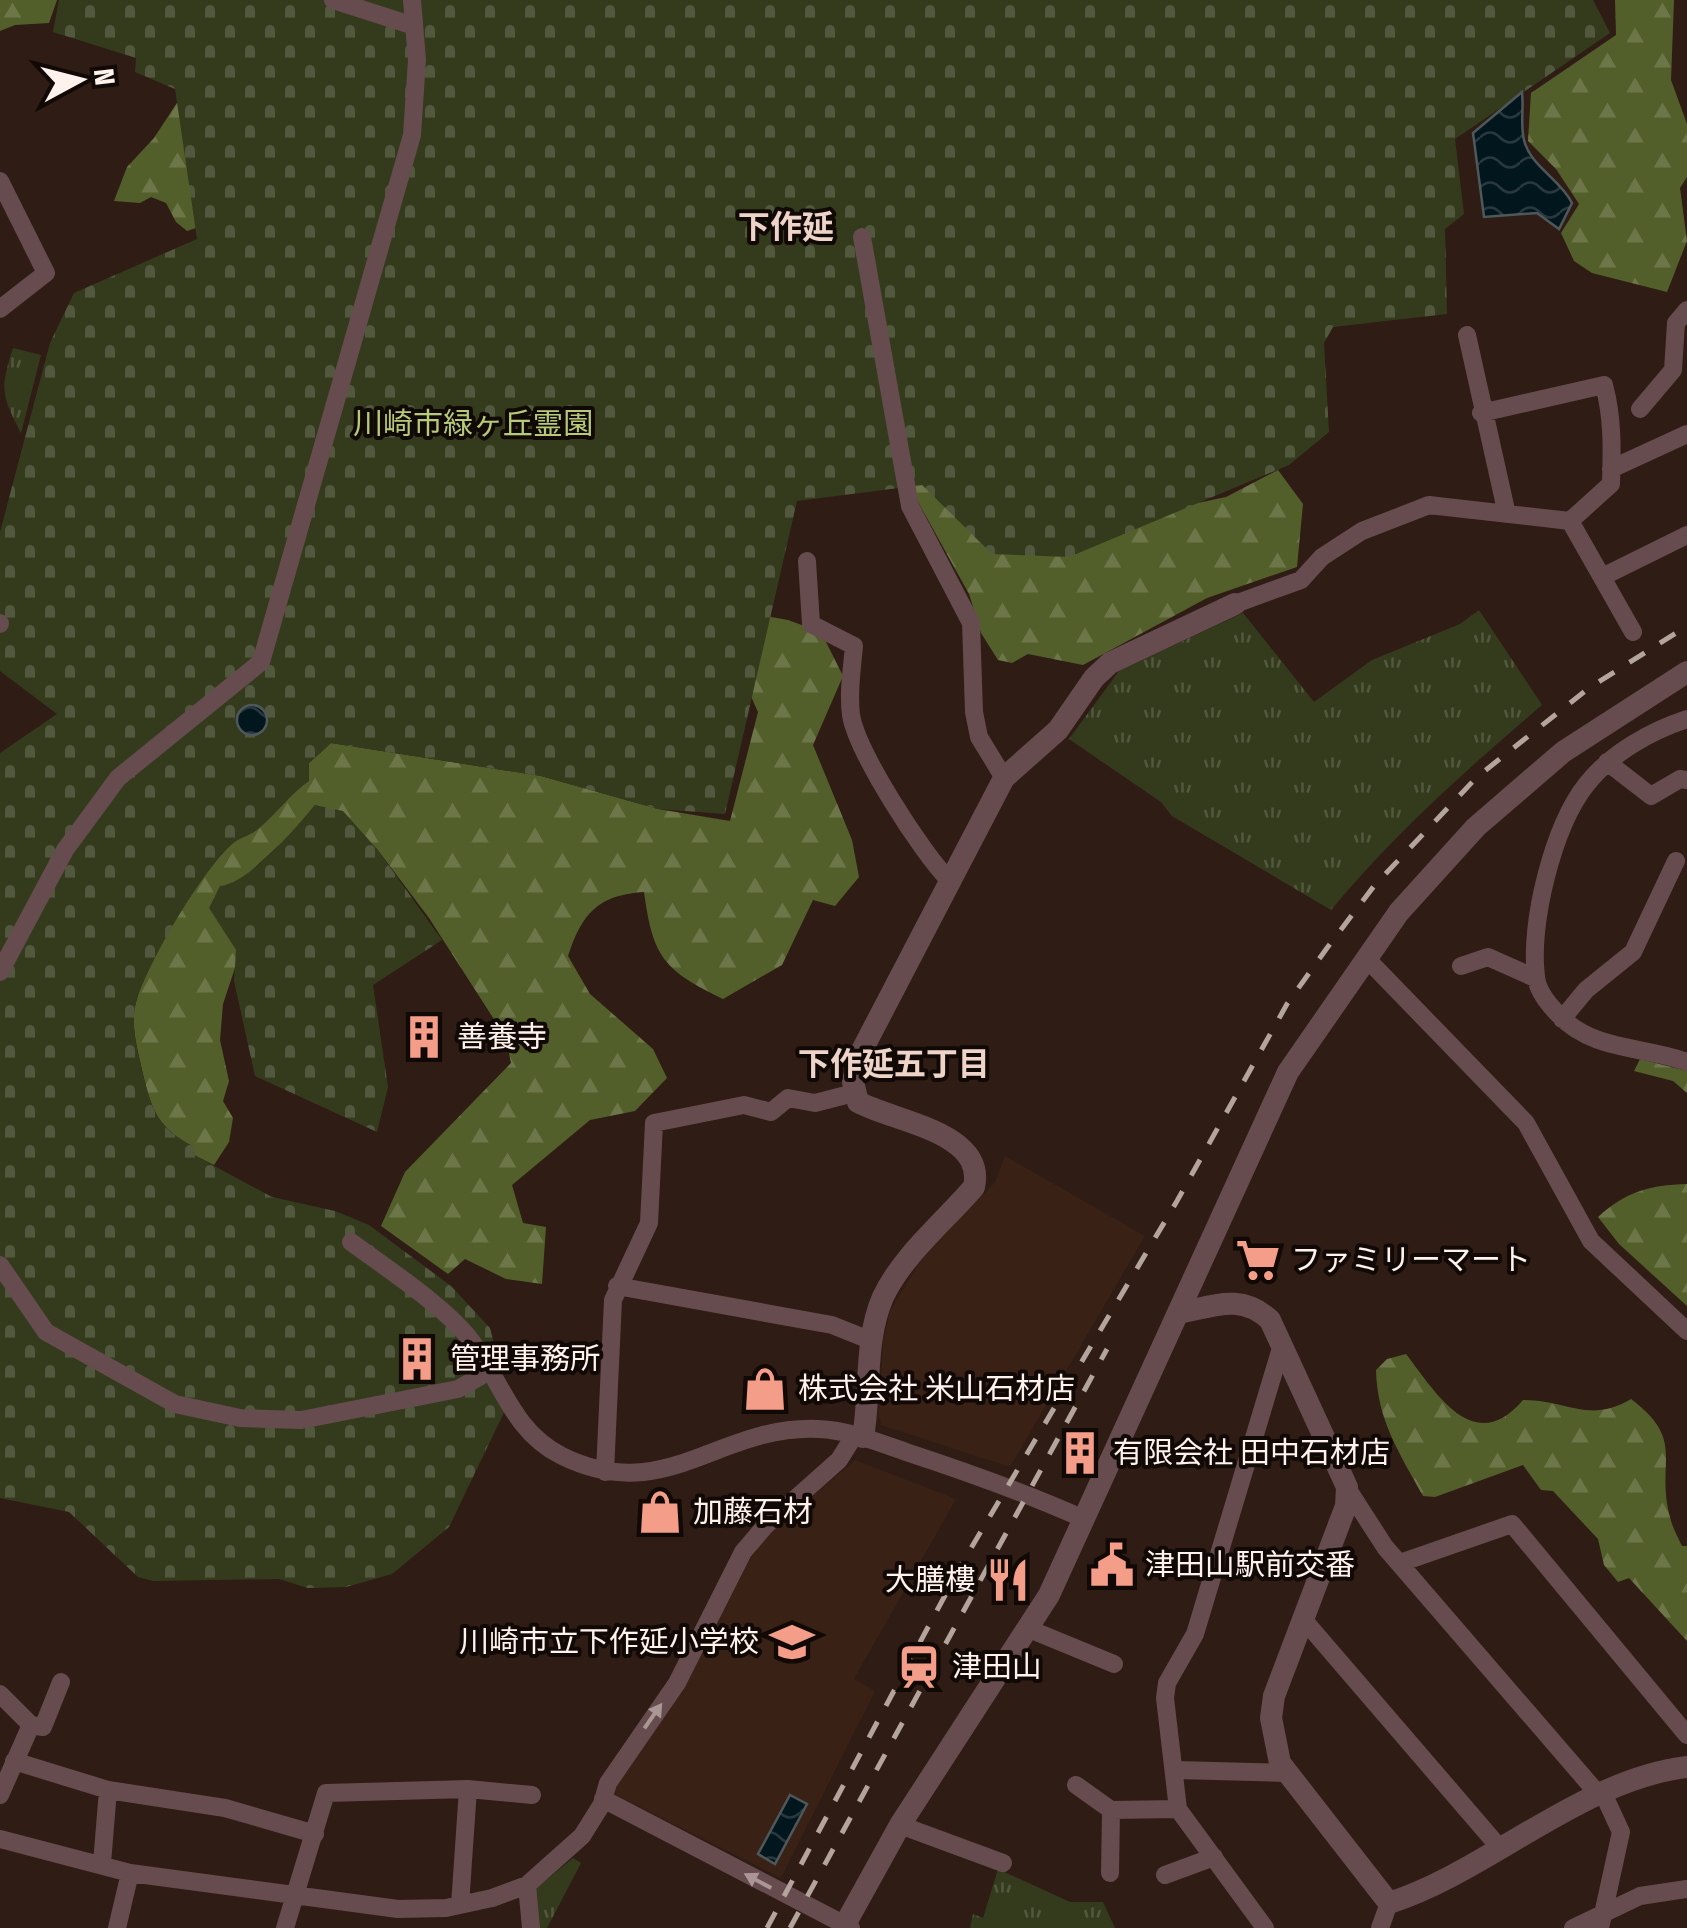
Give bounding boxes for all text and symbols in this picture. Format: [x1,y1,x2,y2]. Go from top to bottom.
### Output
north arrow [30,30,130,130]
text: N [87,67,122,87]
district label: 下作延 [738,208,834,246]
park label: 川崎市緑ヶ丘霊園 [353,406,593,442]
building icon: 善養寺 [400,1013,448,1061]
place label: 善養寺 [457,1019,547,1055]
district label: 下作延五丁目 [798,1045,990,1083]
supermarket icon: ファミリーマート [1234,1236,1282,1284]
place label: ファミリーマート [1291,1242,1531,1278]
building icon: 管理事務所 [393,1335,441,1383]
place label: 管理事務所 [450,1341,600,1377]
shop icon: 株式会社 米山石材店 [741,1365,789,1413]
place label: 株式会社 米山石材店 [798,1371,1075,1407]
building icon: 有限会社 田中石材店 [1056,1429,1104,1477]
place label: 有限会社 田中石材店 [1113,1435,1390,1471]
shop icon: 加藤石材 [636,1488,684,1536]
place label: 加藤石材 [693,1494,813,1530]
public building icon: 津田山駅前交番 [1088,1541,1136,1589]
place label: 津田山駅前交番 [1145,1547,1355,1583]
restaurant icon: 大膳樓 [984,1556,1032,1604]
place label: 大膳樓 [885,1562,975,1598]
school or university icon: 川崎市立下作延小学校 [768,1618,816,1666]
place label: 川崎市立下作延小学校 [459,1624,759,1660]
station icon: 津田山 [895,1643,943,1691]
place label: 津田山 [952,1649,1042,1685]
one-way arrow [643,1703,662,1730]
one-way arrow [743,1873,772,1890]

